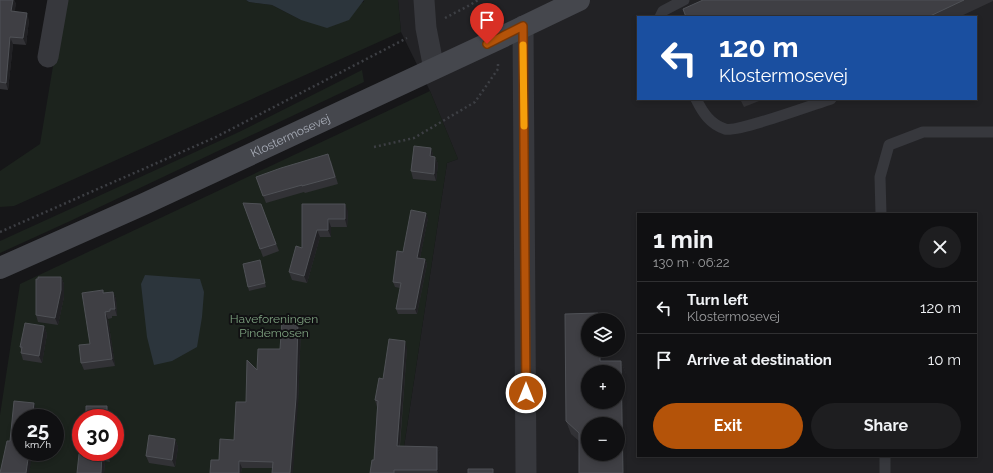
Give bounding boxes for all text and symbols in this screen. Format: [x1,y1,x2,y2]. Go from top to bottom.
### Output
pin [470,3,504,44]
icon: arrive [476,9,498,31]
text: 120 m [719,31,799,64]
icon: left [653,32,705,84]
text: Klostermosevej [719,65,848,86]
street label: Klostermosevej [248,111,332,160]
text: 1 min [653,225,714,254]
button: close [919,226,961,268]
text: 130 m · 06:22 [653,255,730,270]
text: Turn left [687,291,748,309]
icon: left [653,297,675,319]
text: 120 m [920,299,961,317]
text: Klostermosevej [687,309,780,324]
park label: Haveforeningen Pindemosen [230,312,318,340]
map controls [581,313,625,461]
button: layers [581,313,625,357]
icon: arrive [653,349,675,371]
text: Arrive at destination [687,351,832,369]
text: 10 m [928,351,961,369]
button: + [581,365,625,409]
position arrow [505,372,547,414]
button: Exit [653,403,803,449]
button: Share [811,403,961,449]
speed limit sign: 30 [72,409,124,461]
button: − [581,417,625,461]
text: 25 [27,418,49,442]
text: km/h [25,439,51,450]

